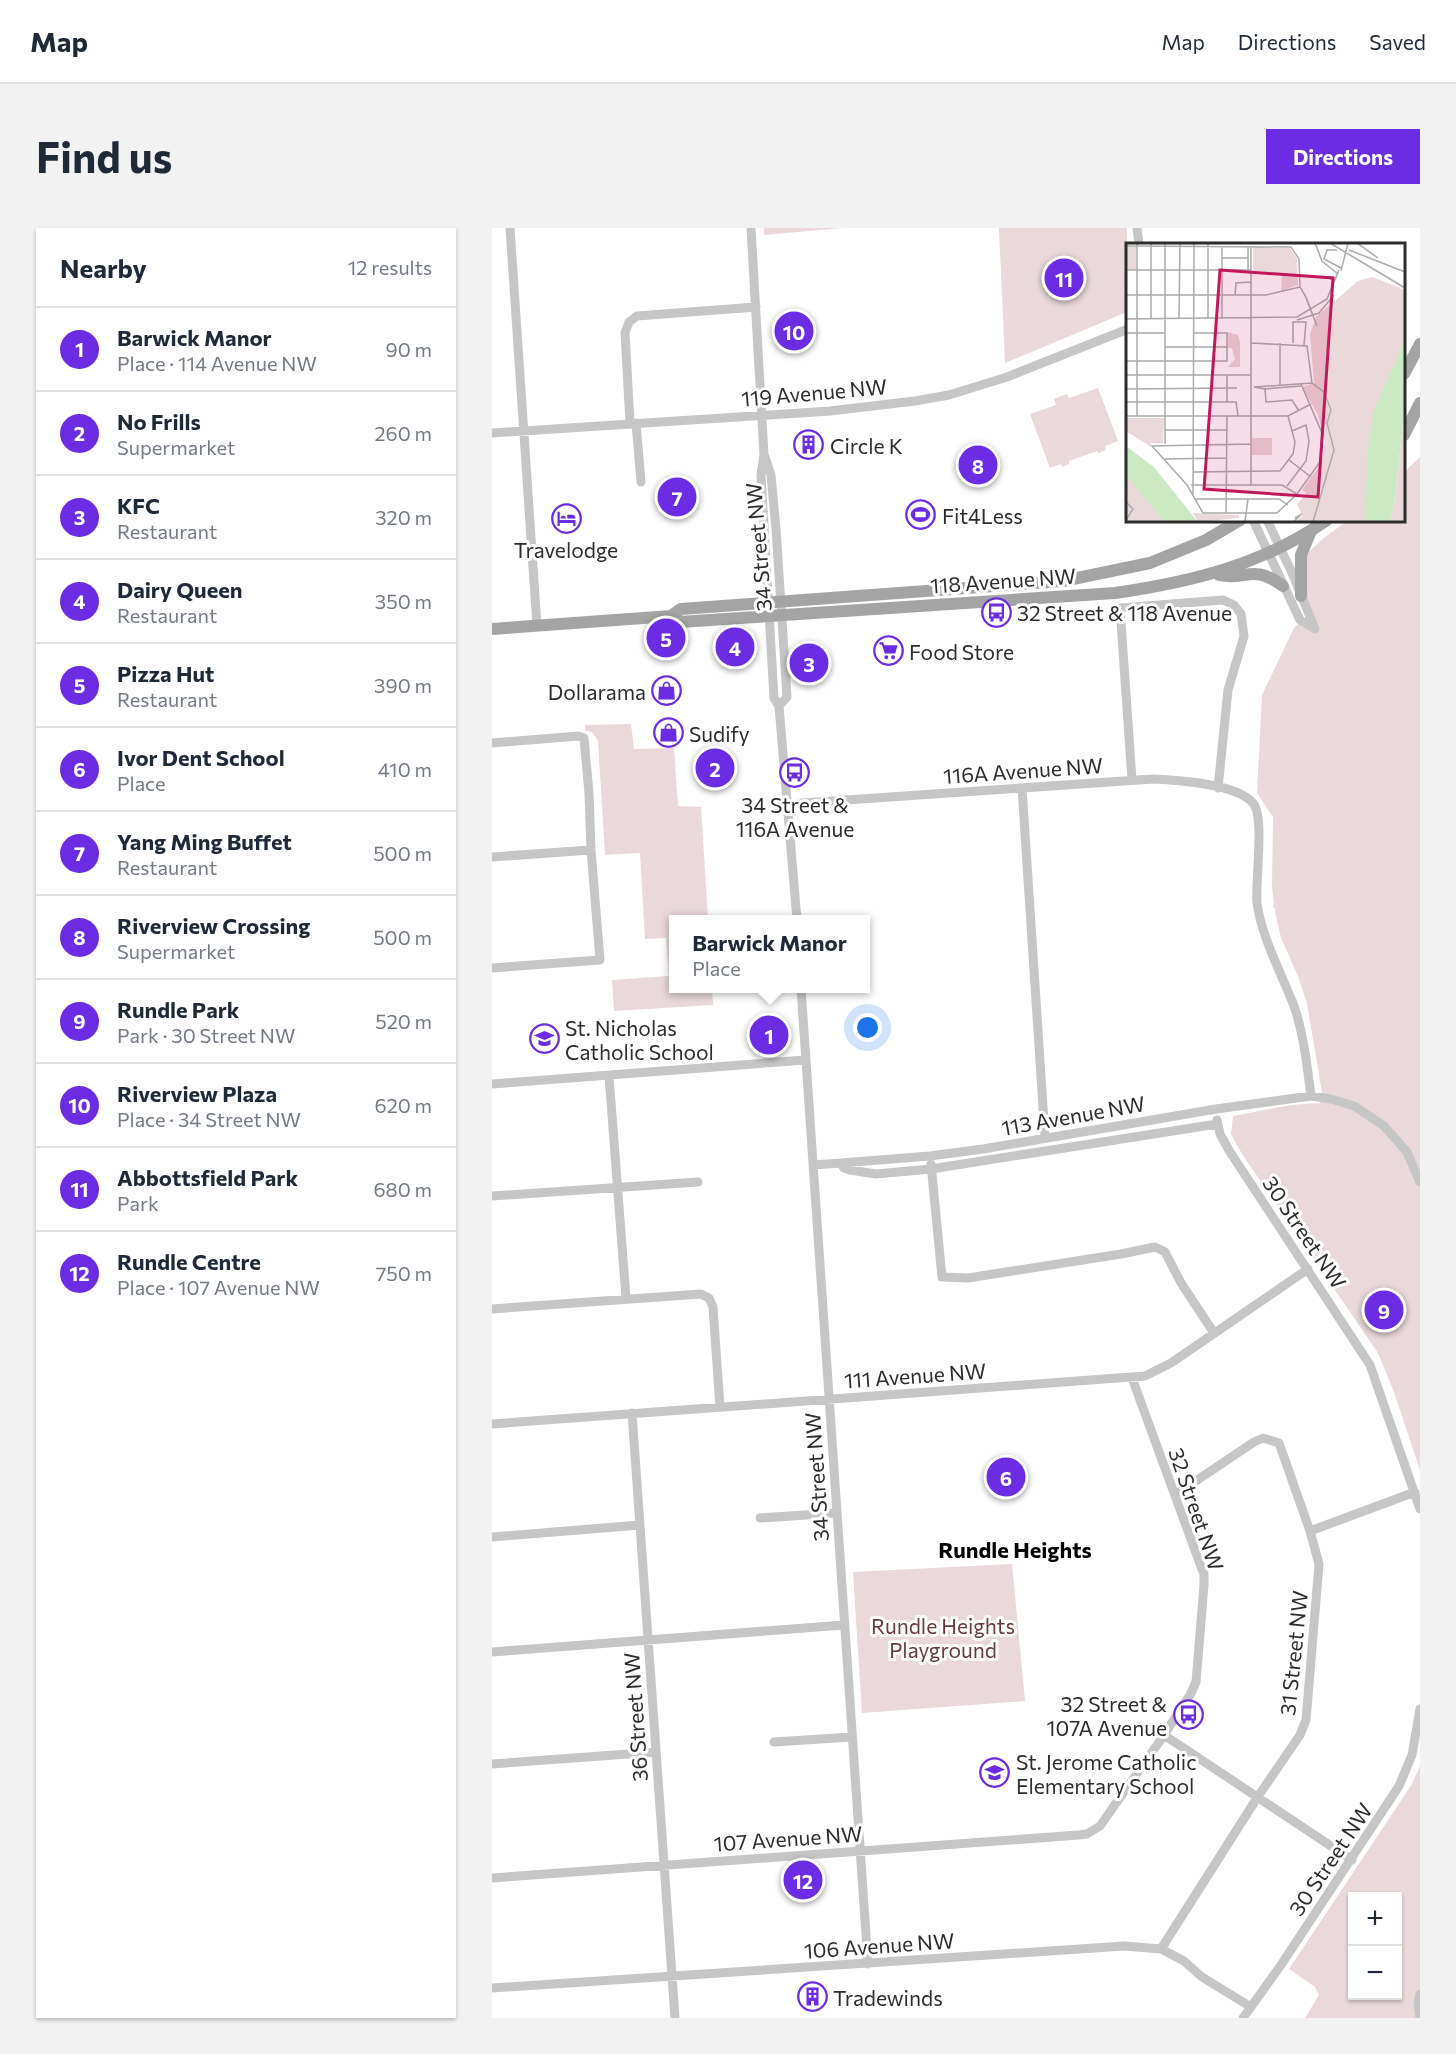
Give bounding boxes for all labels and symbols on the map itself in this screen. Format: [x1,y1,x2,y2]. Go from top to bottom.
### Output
inset map [1126,243,1405,522]
pin: 11 [1044,256,1084,300]
pin: 10 [774,308,814,354]
street label: 119 Avenue NW [740,373,888,411]
building icon: Circle K [793,429,825,461]
place label: Circle K [830,433,903,458]
pin: 8 [958,442,998,488]
pin: 7 [658,474,696,520]
street label: 34 Street NW [740,482,776,612]
sports icon: Fit4Less [905,499,937,531]
hotel icon: Travelodge [550,502,582,534]
place label: Fit4Less [942,503,1023,528]
place label: Travelodge [514,537,618,562]
street label: 118 Avenue NW [929,562,1077,598]
bus stop icon: 32 Street & 118 Avenue [980,596,1012,628]
place label: 32 Street & 118 Avenue [1017,600,1232,625]
pin: 5 [646,616,686,660]
pin: 4 [716,624,754,670]
supermarket icon: Food Store [872,635,904,667]
place label: Food Store [909,639,1014,664]
pin: 3 [790,640,828,686]
shop icon: Dollarama [651,675,683,707]
place label: Dollarama [548,679,646,704]
shop icon: Sudify [652,717,684,749]
place label: Sudify [689,721,750,746]
pin: 2 [696,746,734,790]
street label: 116A Avenue NW [942,752,1104,788]
bus stop icon: 34 Street & 116A Avenue [779,757,811,789]
place label: 34 Street & 116A Avenue [736,792,854,841]
pin: 1 [750,1012,788,1058]
your location [853,1013,882,1042]
place label: St. Nicholas Catholic School [565,1015,714,1064]
school or university icon: St. Nicholas Catholic School [528,1023,560,1055]
street label: 113 Avenue NW [999,1090,1147,1140]
street label: 30 Street NW [1258,1171,1352,1293]
pin: 9 [1364,1288,1404,1332]
street label: 111 Avenue NW [843,1358,987,1392]
street label: 34 Street NW [799,1412,833,1542]
street label: 32 Street NW [1164,1444,1230,1574]
pin: 6 [986,1454,1026,1500]
district label: Rundle Heights [938,1536,1092,1563]
street label: 31 Street NW [1274,1589,1312,1717]
park label: Rundle Heights Playground [871,1613,1015,1662]
street label: 36 Street NW [618,1652,652,1782]
place label: 32 Street & 107A Avenue [1047,1691,1168,1740]
bus stop icon: 32 Street & 107A Avenue [1172,1699,1204,1731]
place label: St. Jerome Catholic Elementary School [1016,1749,1197,1798]
school or university icon: St. Jerome Catholic Elementary School [979,1757,1011,1789]
street label: 30 Street NW [1283,1798,1377,1920]
street label: 107 Avenue NW [713,1820,863,1856]
pin: 12 [784,1858,822,1902]
street label: 106 Avenue NW [803,1927,955,1963]
building icon: Tradewinds [796,1981,828,2013]
place label: Tradewinds [833,1985,943,2010]

